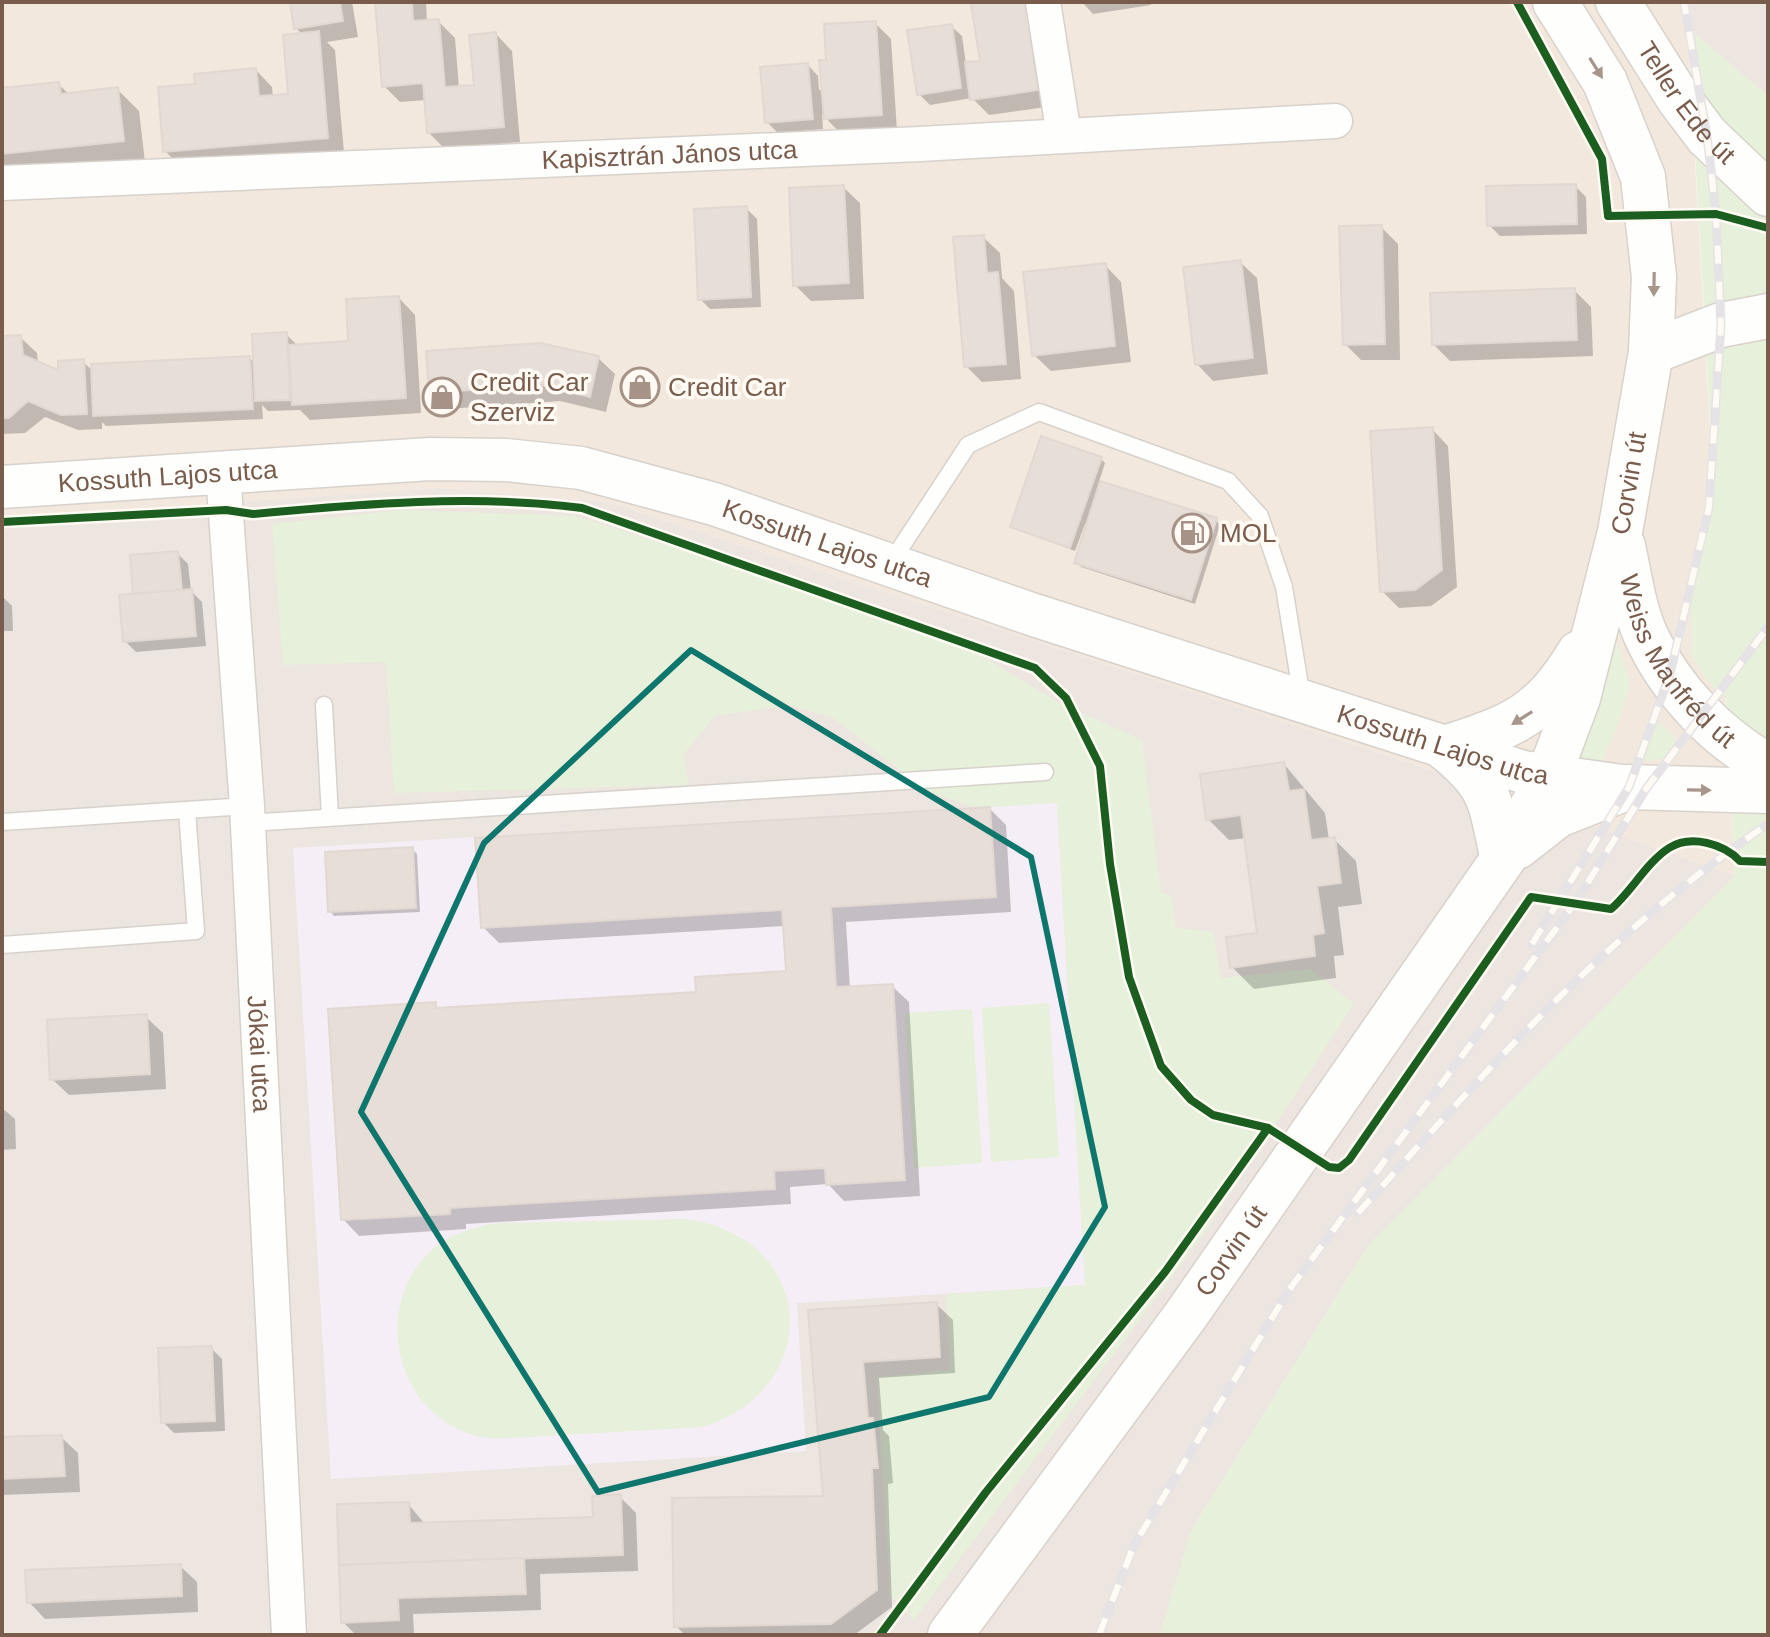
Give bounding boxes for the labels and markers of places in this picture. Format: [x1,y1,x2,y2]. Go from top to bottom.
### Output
shop icon: Credit Car [619,366,661,408]
place label: Credit Car Szerviz [470,367,589,427]
place label: Credit Car [668,372,787,402]
shop icon: Credit Car Szerviz [421,376,463,418]
fuel station icon: MOL [1171,512,1213,554]
place label: MOL [1220,518,1276,548]

